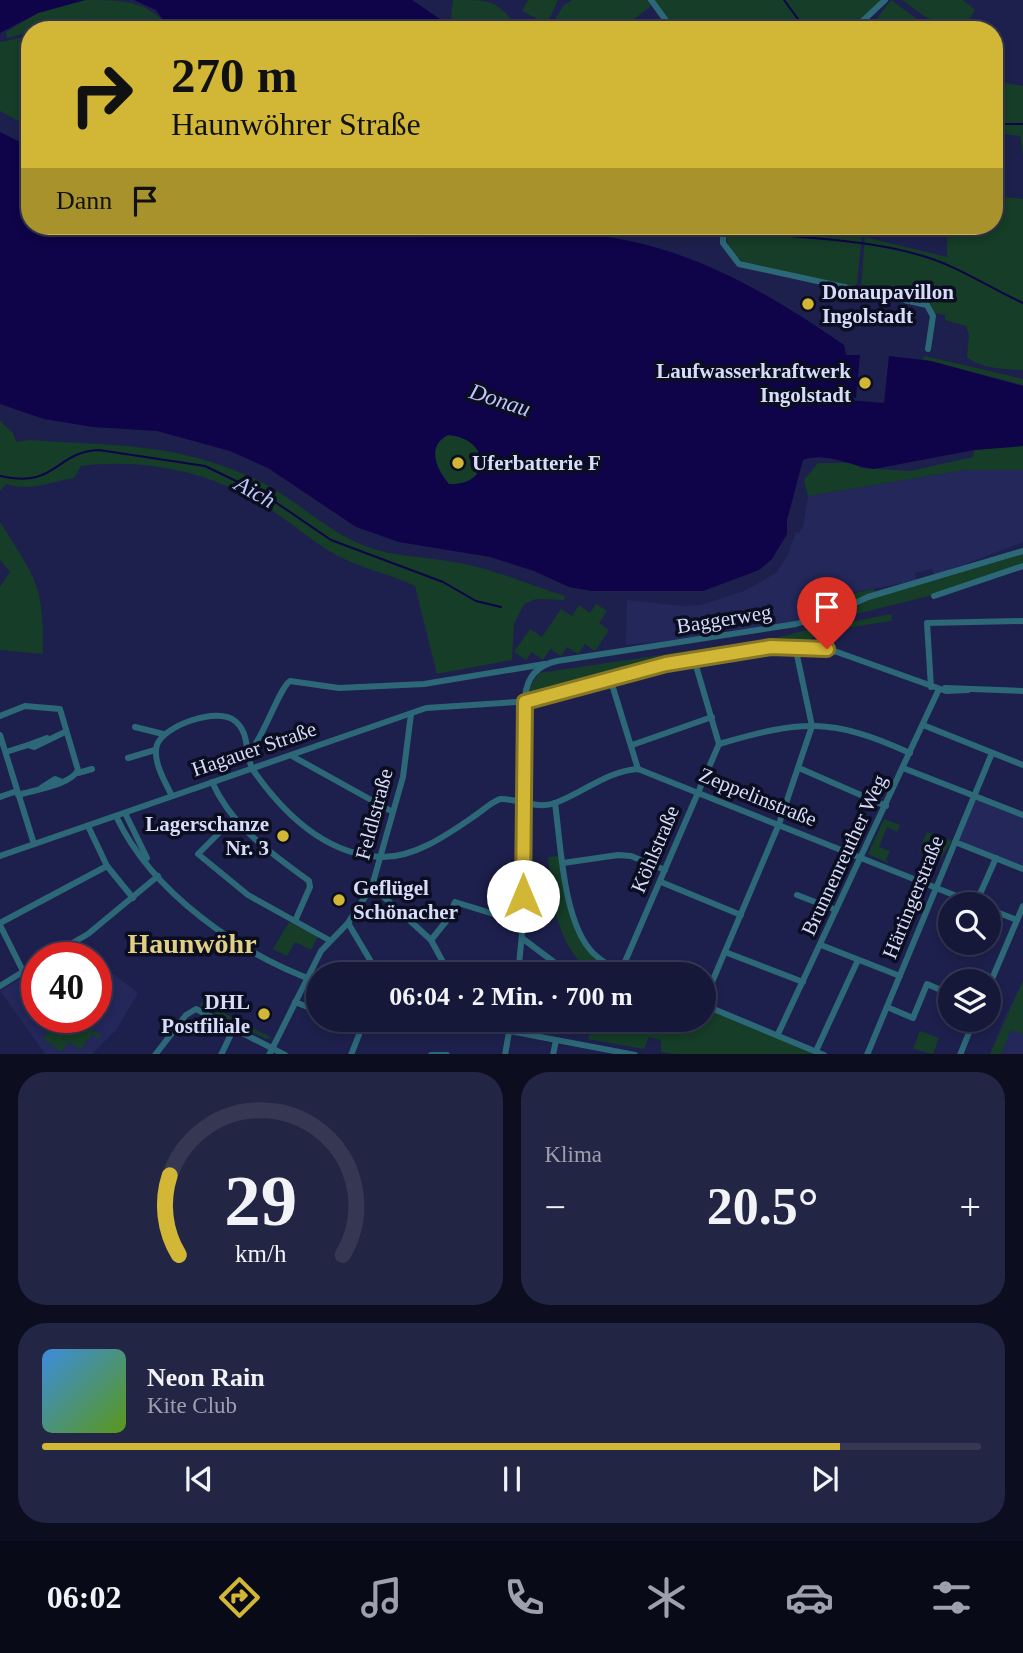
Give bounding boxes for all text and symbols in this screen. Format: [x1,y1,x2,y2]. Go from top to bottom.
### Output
text: 270 m [171,48,298,103]
icon: right [56,49,147,140]
text: Haunwöhrer Straße [171,106,421,142]
icon: arrive [126,182,164,220]
text: Dann [56,186,112,215]
place label: Donaupavillon Ingolstadt [822,280,954,328]
marker: Donaupavillon Ingolstadt [800,296,816,312]
place label: Laufwasserkraftwerk Ingolstadt [656,359,851,407]
marker: Laufwasserkraftwerk Ingolstadt [857,375,873,391]
water label: Donau [465,378,534,422]
place label: Uferbatterie F [472,451,601,475]
marker: Uferbatterie F [450,455,466,471]
water label: Aich [229,470,279,513]
pin [797,577,857,649]
icon: arrive [808,588,846,626]
street label: Baggerweg [675,600,774,638]
street label: Hagauer Straße [189,716,319,782]
street label: Zeppelinstraße [696,763,820,831]
street label: Feldlstraße [350,766,398,862]
street label: Brunnenreuther Weg [796,770,892,939]
street label: Köhlstraße [626,802,684,896]
place label: Lagerschanze Nr. 3 [145,812,269,860]
marker: Lagerschanze Nr. 3 [275,828,291,844]
street label: Härtingerstraße [877,832,949,962]
position arrow [486,859,560,933]
place label: Geflügel Schönacher [353,876,458,924]
marker: Geflügel Schönacher [331,892,347,908]
map controls [938,892,1001,1032]
button: search [938,892,1001,955]
district label: Haunwöhr [127,928,257,959]
speed limit sign: 40 [21,942,112,1033]
button: layers [938,969,1001,1032]
text: 06:04 · 2 Min. · 700 m [389,982,633,1011]
place label: DHL Postfiliale [161,990,250,1038]
marker: DHL Postfiliale [256,1006,272,1022]
text: Klima [545,1142,602,1167]
text: 29 [224,1160,297,1241]
text: 20.5° [707,1178,819,1235]
text: − [545,1186,566,1228]
text: + [960,1186,981,1228]
text: km/h [235,1239,286,1266]
text: Neon Rain [147,1363,265,1392]
text: Kite Club [147,1393,237,1418]
icon: previous [180,1460,218,1498]
icon: pause [493,1460,531,1498]
icon: next [806,1460,844,1498]
icon: directions [215,1573,264,1622]
icon: music [357,1573,406,1622]
icon: phone [500,1573,549,1622]
icon: climate [642,1573,691,1622]
icon: car [785,1573,834,1622]
icon: filters [927,1573,976,1622]
text: 06:02 [47,1579,121,1615]

